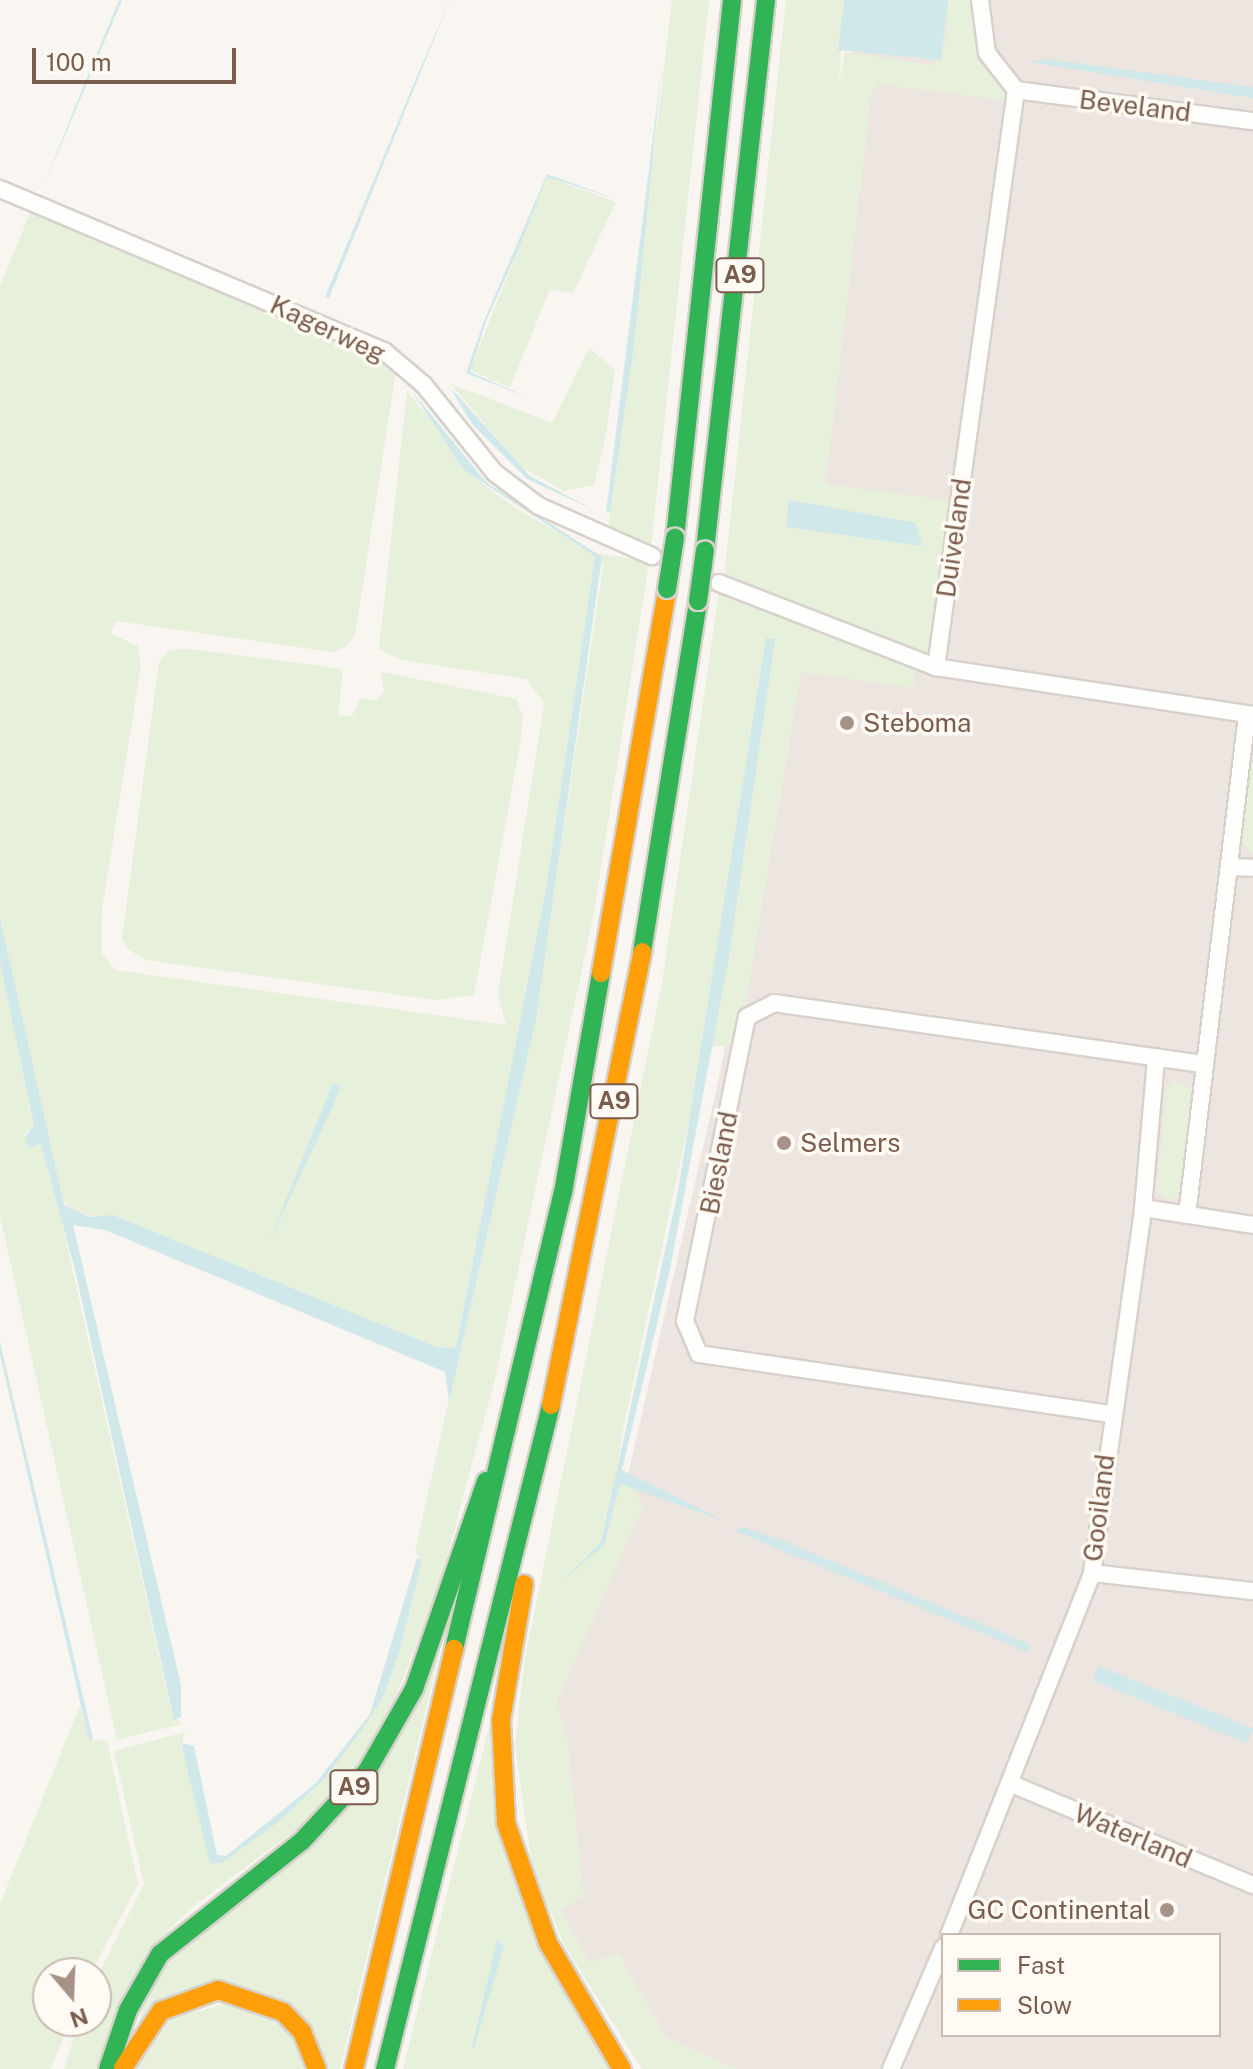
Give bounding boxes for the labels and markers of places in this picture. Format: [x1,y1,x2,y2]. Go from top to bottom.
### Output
place label: Steboma [863,707,971,739]
marker: Steboma [838,714,856,732]
place label: Selmers [800,1127,900,1159]
marker: Selmers [775,1134,793,1152]
place label: GC Continental [968,1894,1151,1926]
marker: GC Continental [1158,1901,1176,1919]

